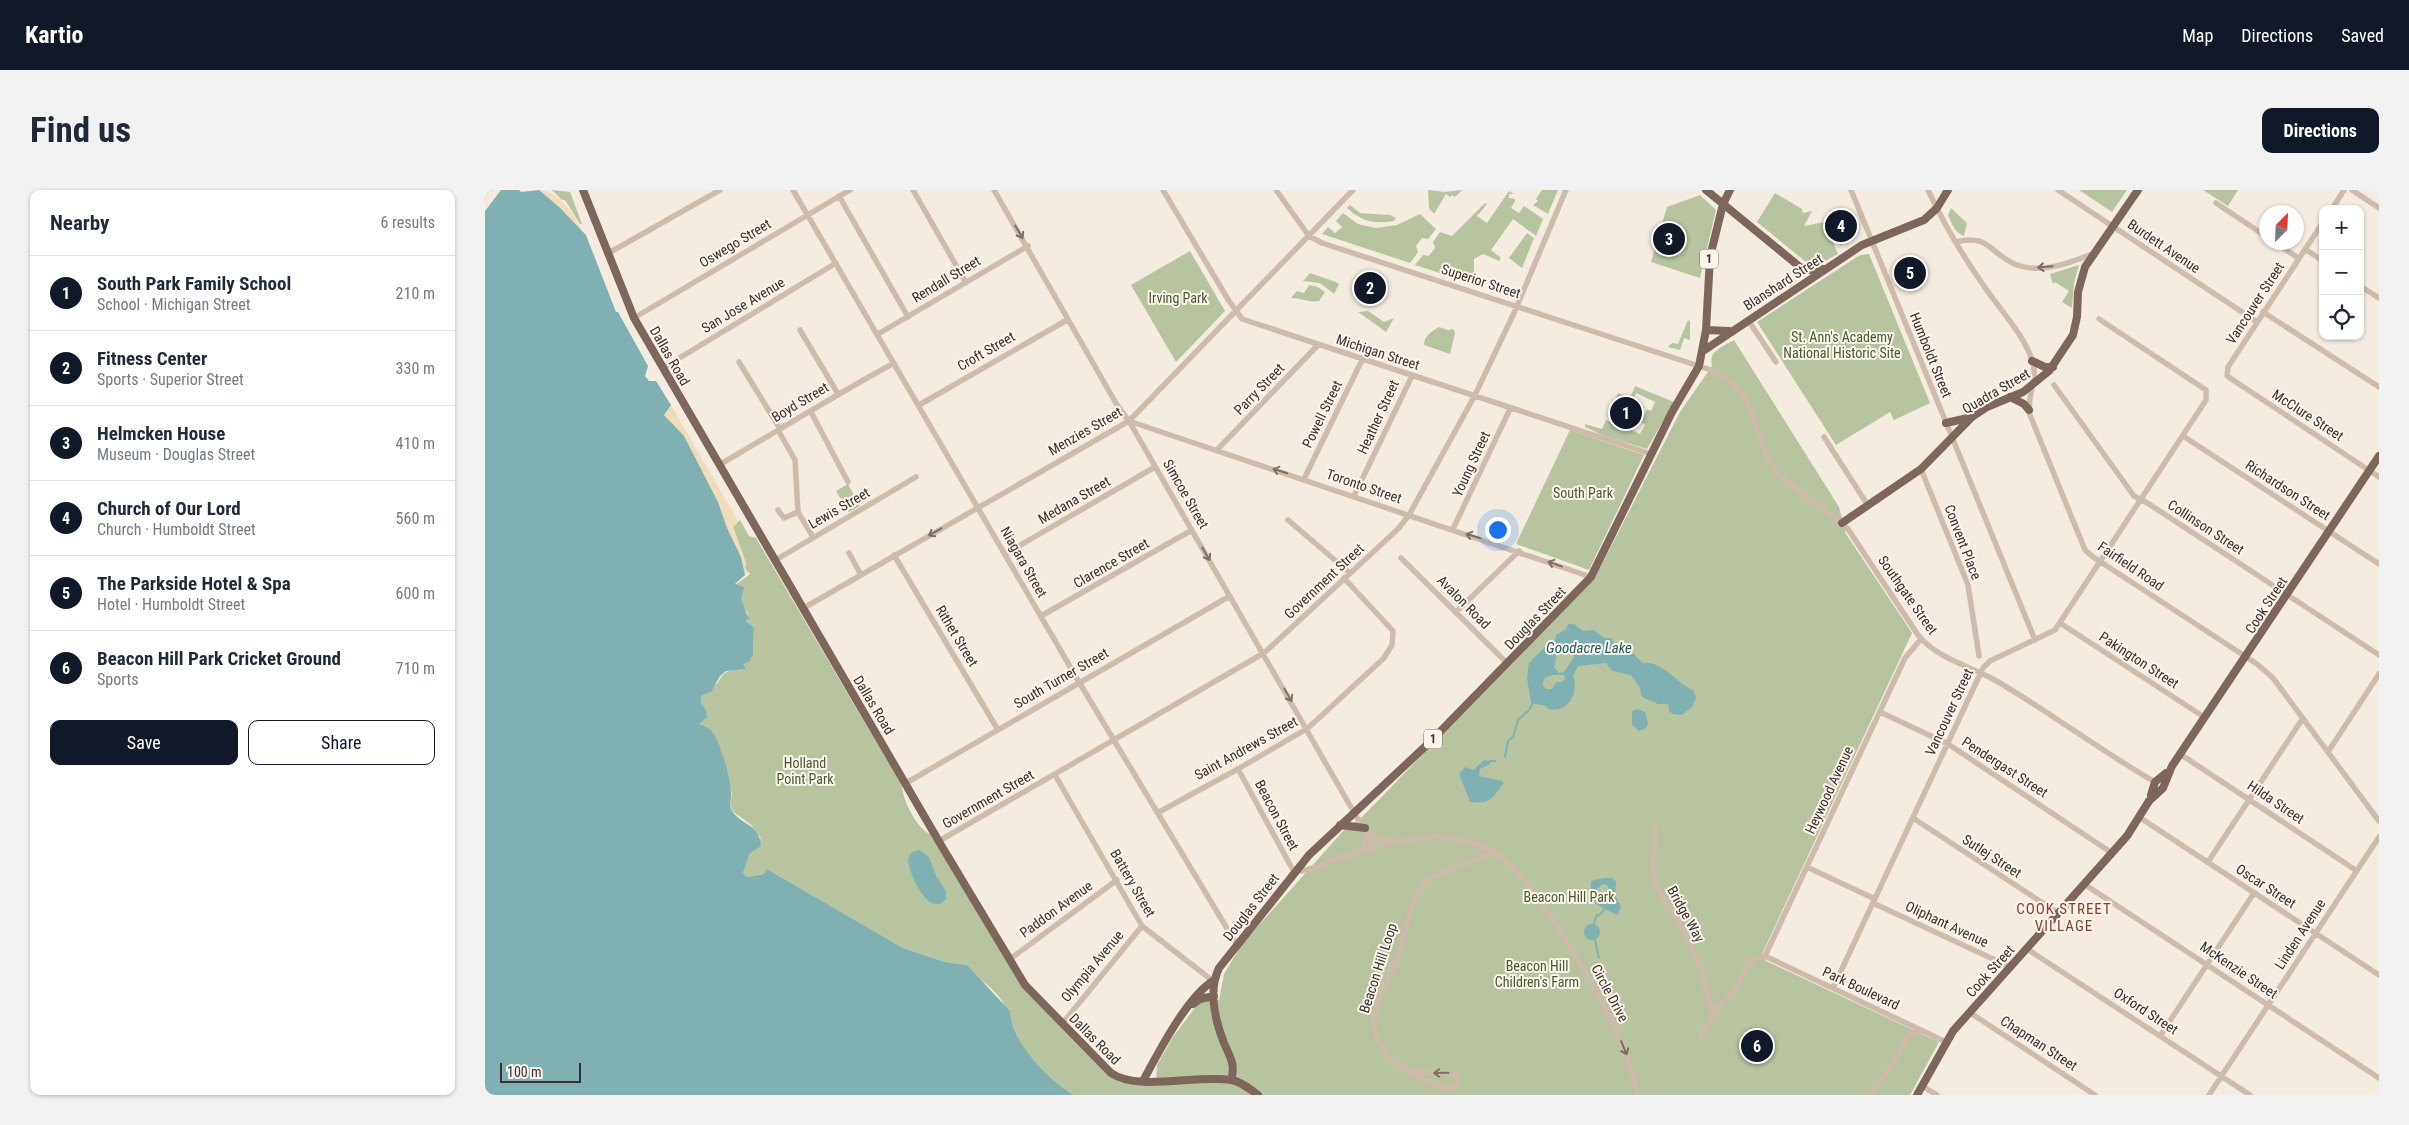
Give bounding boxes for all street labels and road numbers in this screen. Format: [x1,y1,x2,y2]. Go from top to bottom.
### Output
street label: Oswego Street [696,215,774,271]
street label: Burdett Avenue [2125,216,2204,276]
road number: 1 [1700,250,1718,268]
street label: Blanshard Street [1740,250,1826,314]
street label: Rendall Street [909,252,983,306]
street label: Vancouver Street [2223,259,2287,347]
street label: Superior Street [1439,261,1523,301]
street label: San Jose Avenue [698,274,788,336]
street label: Humboldt Street [1907,310,1955,400]
street label: Dallas Road [647,324,693,388]
street label: Croft Street [954,328,1018,374]
street label: Michigan Street [1334,331,1422,373]
street label: Parry Street [1231,360,1287,418]
street label: Quadra Street [1959,365,2033,417]
street label: Powell Street [1299,378,1345,450]
street label: Heather Street [1354,378,1402,456]
street label: Boyd Street [769,379,831,425]
street label: McClure Street [2269,386,2347,444]
street label: Menzies Street [1045,404,1125,458]
street label: Young Street [1449,429,1493,499]
street label: Simcoe Street [1160,457,1212,531]
street label: Richardson Street [2243,457,2333,523]
street label: Toronto Street [1324,466,1404,506]
street label: Medana Street [1035,473,1113,527]
street label: Lewis Street [806,484,872,532]
street label: Collinson Street [2165,496,2247,558]
street label: Convent Place [1941,502,1985,582]
street label: Niagara Street [997,524,1051,600]
street label: Clarence Street [1070,535,1152,591]
street label: Fairfield Road [2095,538,2167,594]
street label: Government Street [1281,540,1367,622]
street label: Southgate Street [1875,553,1941,637]
street label: Avalon Road [1434,572,1494,632]
street label: Cook Street [2242,574,2290,636]
street label: Douglas Street [1501,583,1569,653]
street label: Rithet Street [933,603,981,669]
street label: Pakington Street [2096,628,2182,692]
street label: South Turner Street [1011,645,1111,711]
street label: Vancouver Street [1922,666,1976,758]
street label: Dallas Road [850,673,898,737]
street label: Saint Andrews Street [1192,713,1300,783]
road number: 1 [1424,730,1442,748]
street label: Pendergast Street [1959,733,2051,801]
street label: Heywood Avenue [1802,743,1856,836]
street label: Government Street [940,766,1036,832]
street label: Beacon Street [1252,777,1302,853]
street label: Hilda Street [2245,777,2307,827]
street label: Sutlej Street [1960,831,2024,881]
street label: Battery Street [1107,846,1159,920]
street label: Oscar Street [2233,861,2299,911]
street label: Douglas Street [1220,870,1282,944]
street label: Paddon Avenue [1017,877,1096,941]
street label: Bridge Way [1664,883,1708,945]
street label: Linden Avenue [2271,896,2329,972]
street label: Oliphant Avenue [1903,898,1991,950]
street label: Beacon Hill Loop [1356,921,1400,1015]
street label: Olympia Avenue [1057,927,1127,1005]
street label: McKenzie Street [2197,938,2281,1002]
street label: Cook Street [1963,942,2017,1000]
street label: Circle Drive [1588,962,1632,1025]
street label: Park Boulevard [1820,963,1902,1013]
street label: Oxford Street [2111,984,2181,1038]
street label: Dallas Road [1066,1010,1124,1068]
street label: Chapman Street [1998,1012,2080,1074]

